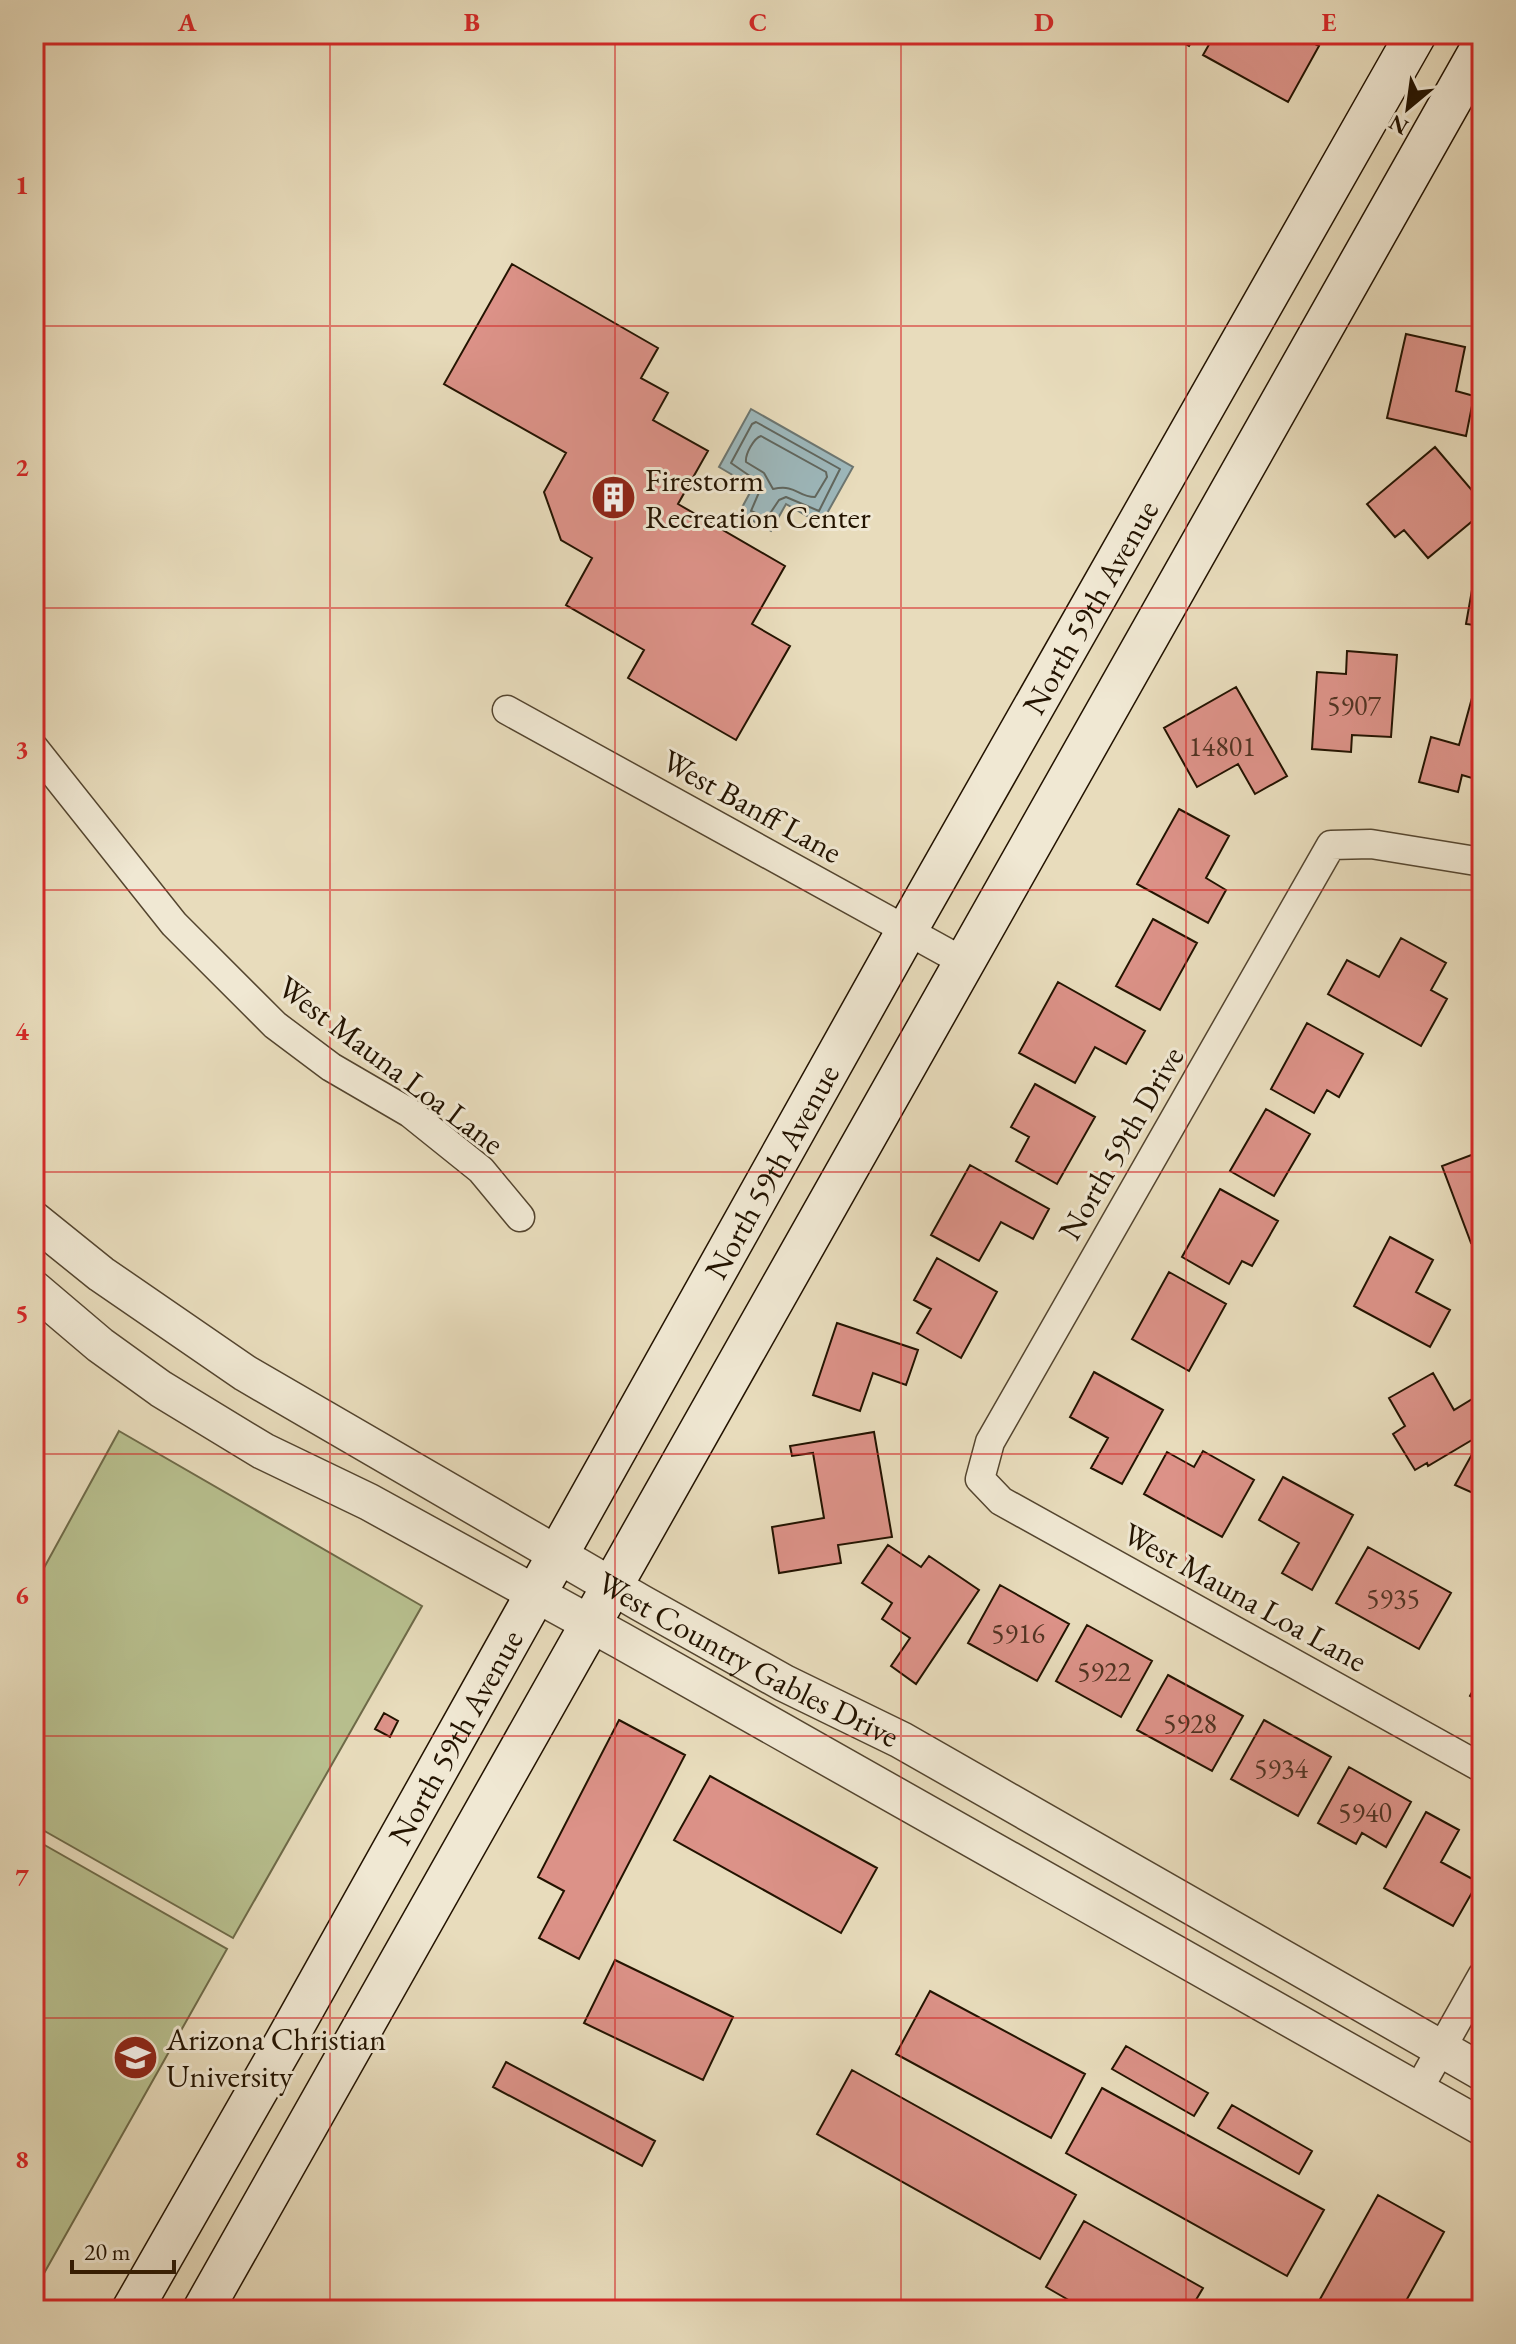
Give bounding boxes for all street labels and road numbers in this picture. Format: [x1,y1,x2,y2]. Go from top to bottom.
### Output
street label: North 59th Avenue [1013,492,1168,722]
street label: West Banff Lane [655,739,849,873]
street label: West Mauna Loa Lane [269,966,513,1164]
street label: North 59th Drive [1049,1039,1193,1247]
street label: North 59th Avenue [695,1056,849,1287]
street label: West Mauna Loa Lane [1115,1512,1375,1682]
street label: West Country Gables Drive [590,1561,906,1757]
street label: North 59th Avenue [379,1622,533,1852]

